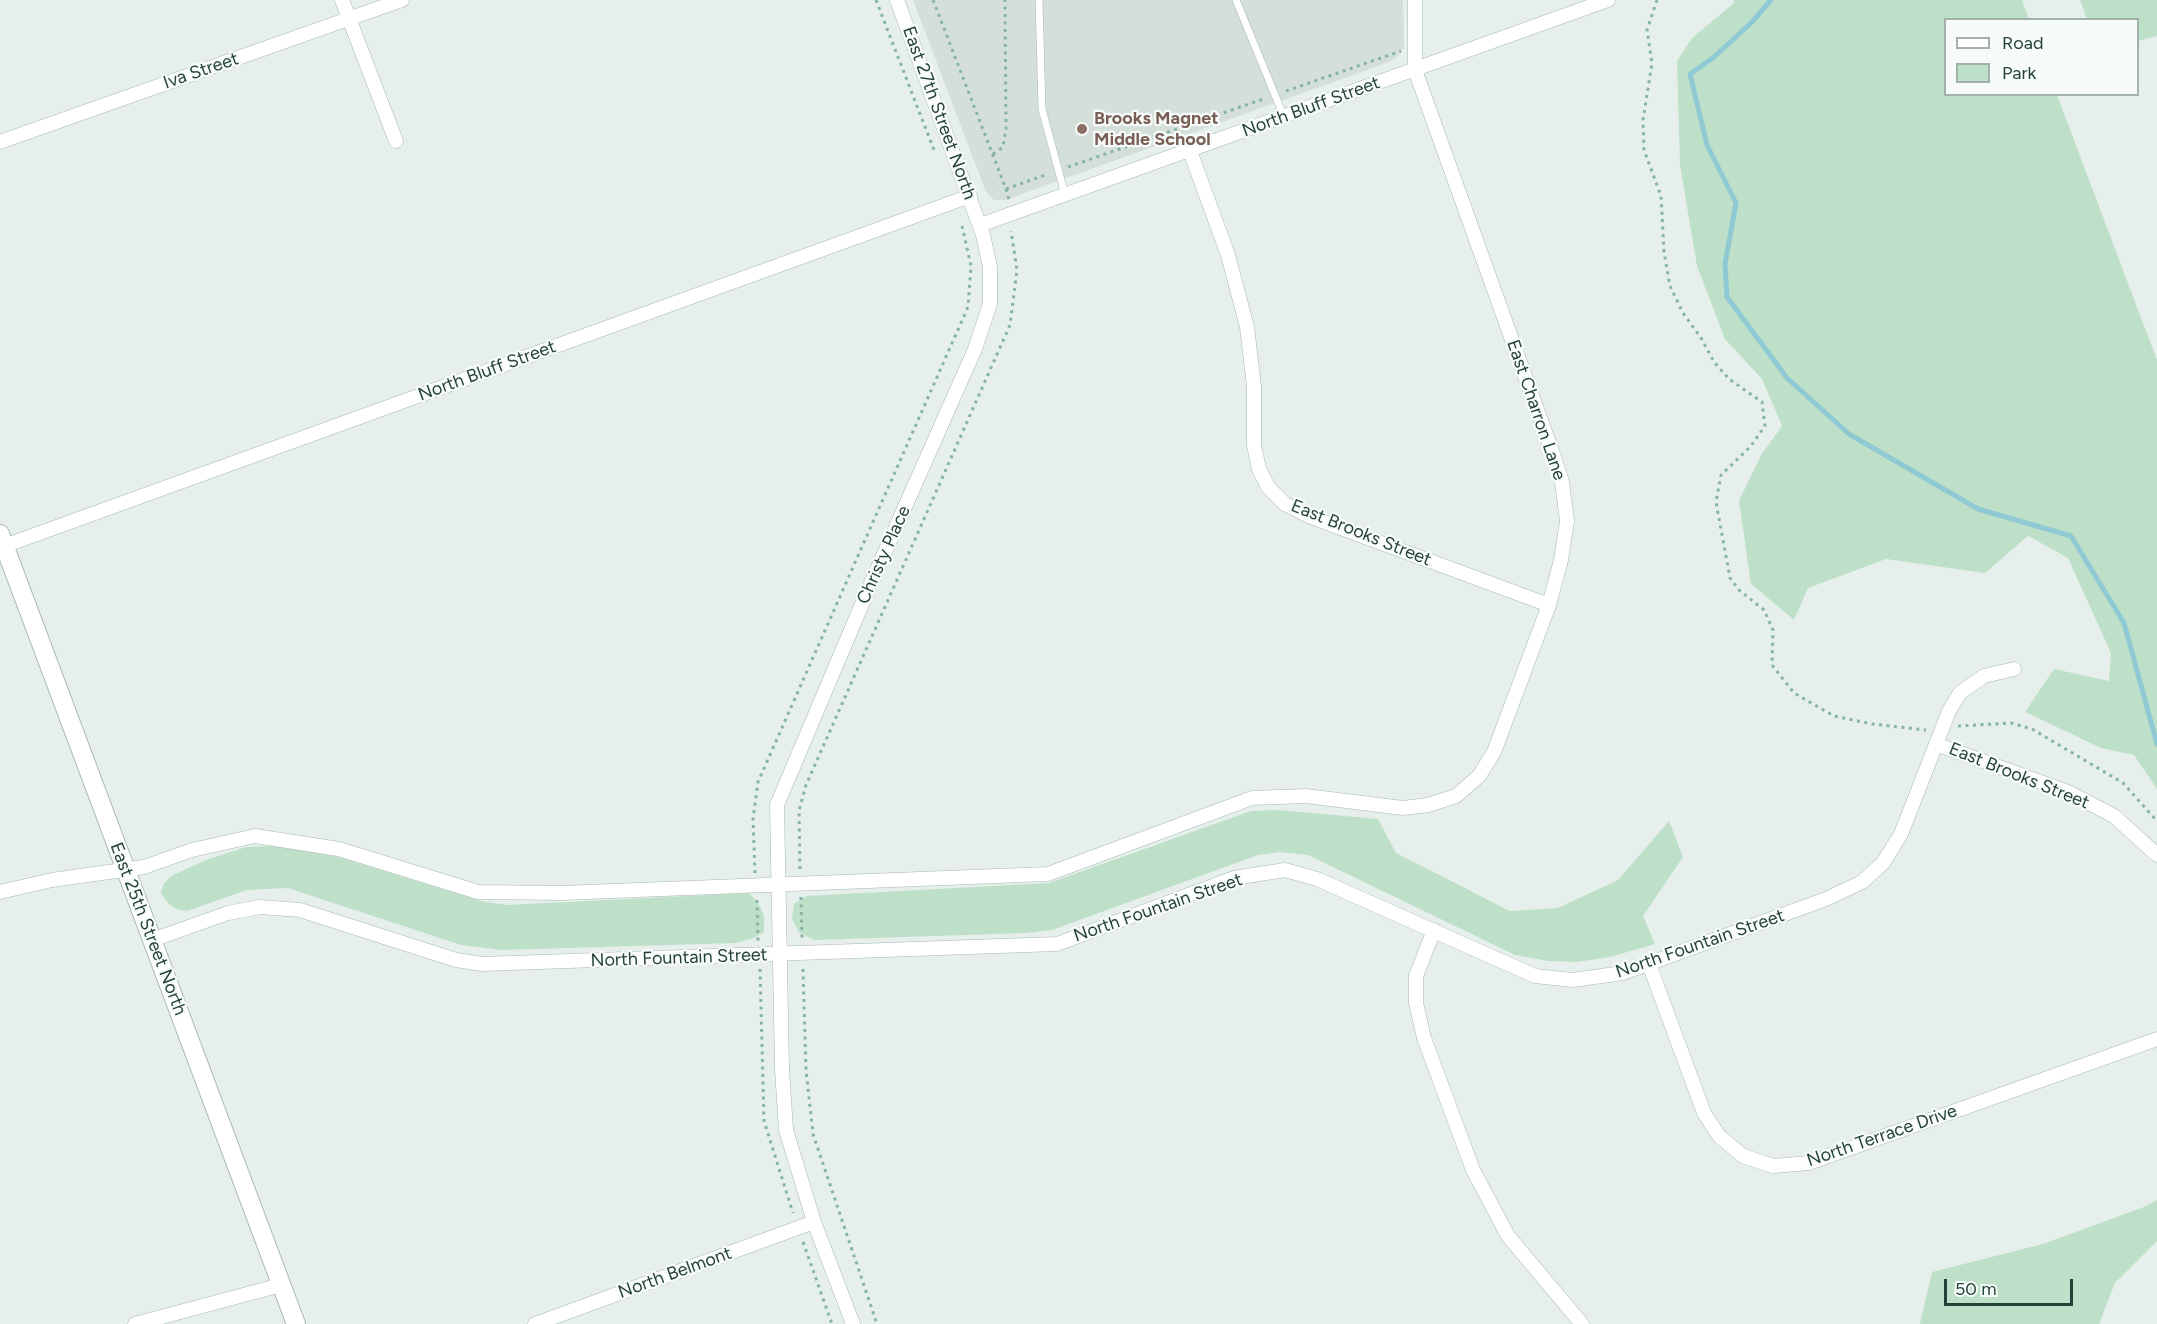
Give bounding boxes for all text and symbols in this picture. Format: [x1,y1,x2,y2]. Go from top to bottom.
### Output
legend [1944,18,2139,96]
street label: East 27th Street North [898,23,980,203]
text: Road [2002,32,2043,54]
street label: Iva Street [161,48,241,94]
text: Park [2002,62,2036,84]
street label: North Bluff Street [1239,72,1383,142]
place label: Brooks Magnet Middle School [1094,108,1218,150]
marker: Brooks Magnet Middle School [1075,122,1089,136]
street label: North Bluff Street [415,336,559,406]
street label: East Charron Lane [1502,337,1570,483]
street label: East Brooks Street [1288,495,1434,571]
street label: Christy Place [853,502,915,608]
street label: East Brooks Street [1946,738,2092,814]
street label: East 25th Street North [105,840,191,1018]
street label: North Fountain Street [1071,869,1245,947]
street label: North Fountain Street [1613,905,1787,983]
street label: North Fountain Street [590,944,768,972]
street label: North Terrace Drive [1804,1100,1960,1172]
street label: North Belmont [615,1242,735,1304]
scale bar [1947,1267,2076,1305]
text: 50 m [1955,1278,1997,1300]

